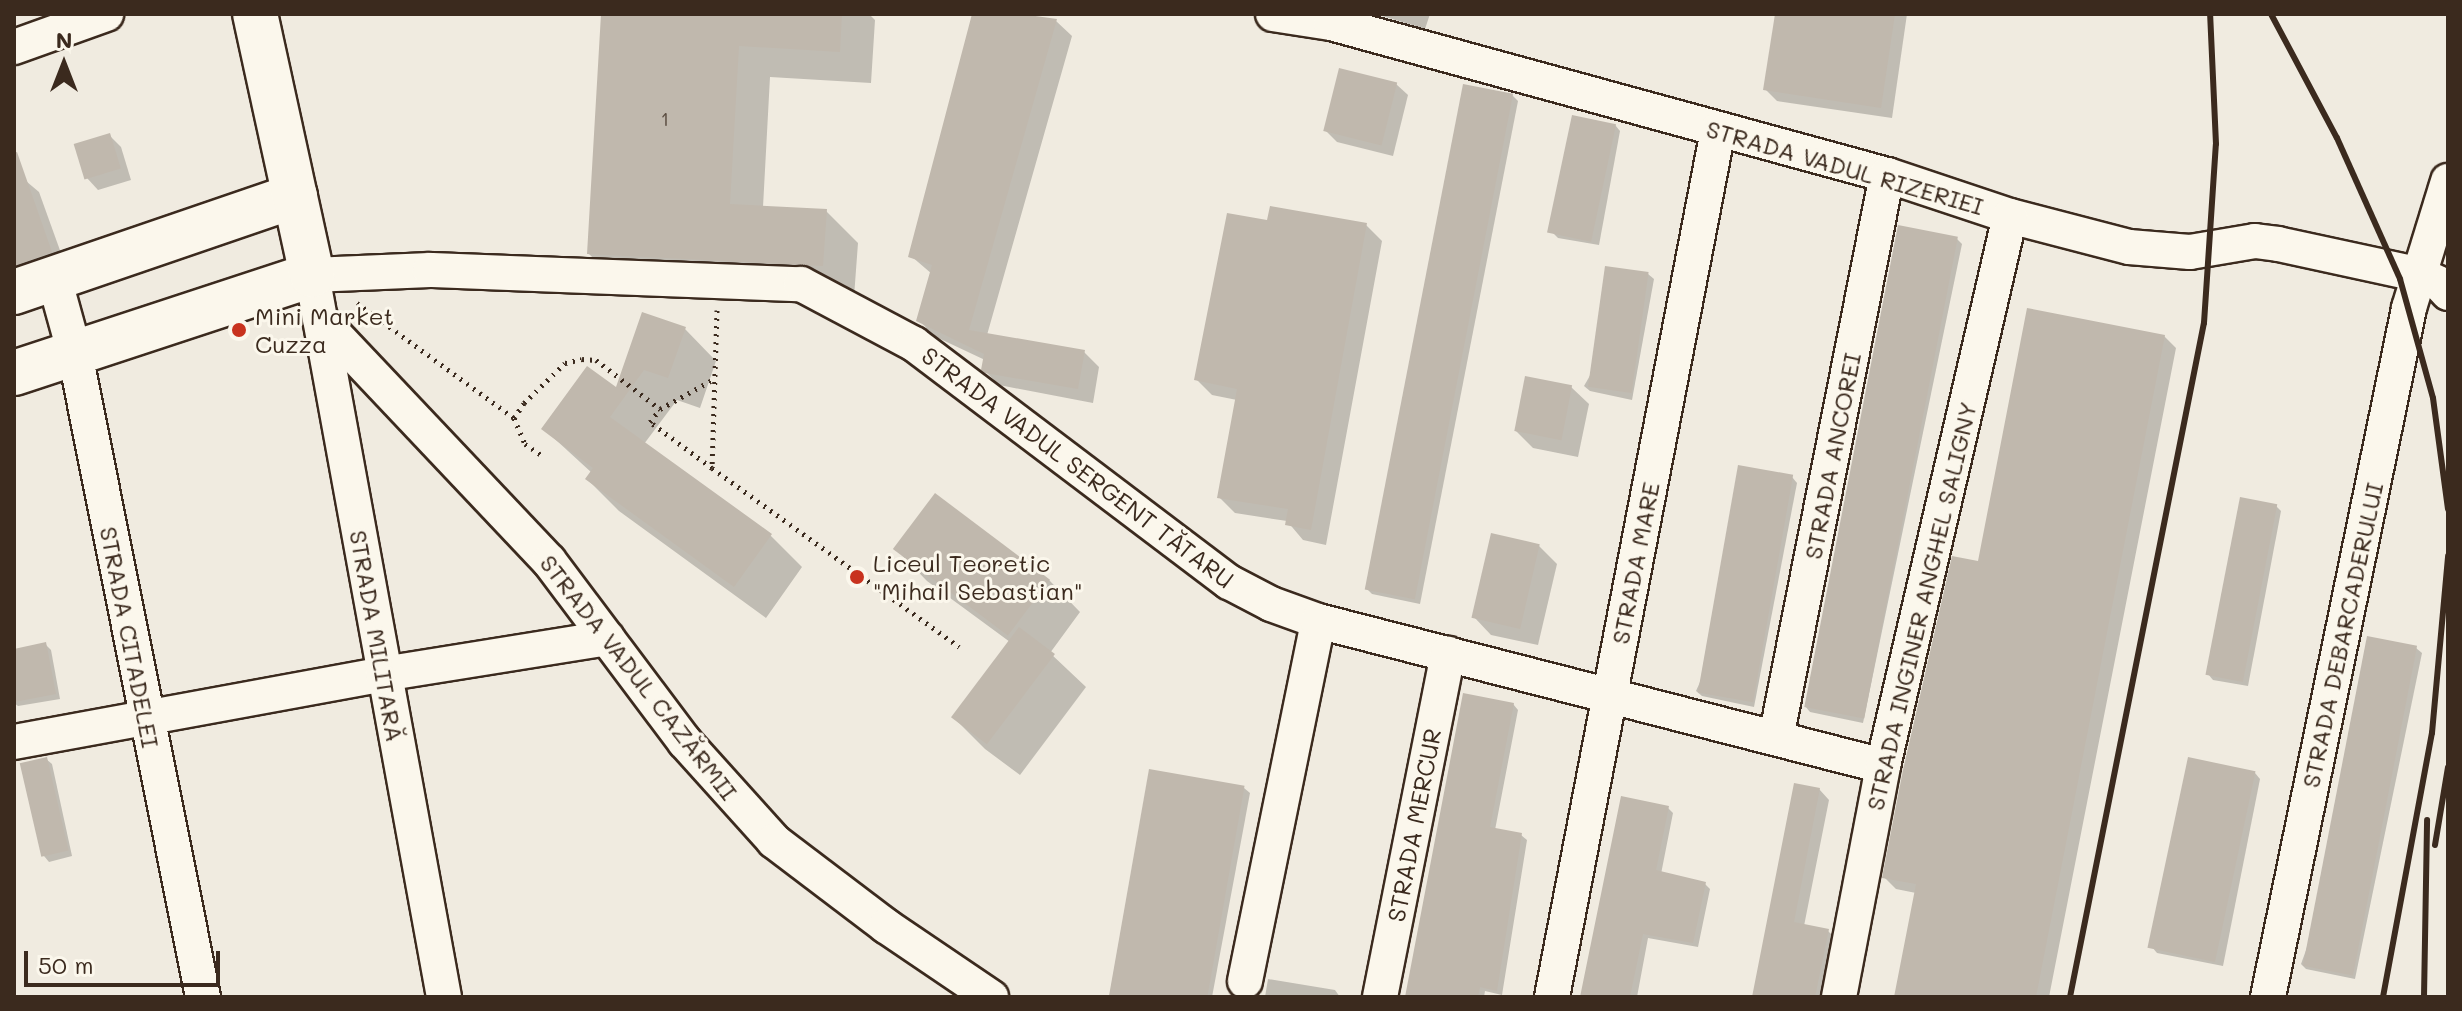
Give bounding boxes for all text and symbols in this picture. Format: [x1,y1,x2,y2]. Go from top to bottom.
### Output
north arrow [24,24,104,104]
text: N [56,25,72,54]
house number: 1 [661,106,669,130]
street label: STRADA VADUL RIZERIEI [1703,114,1987,220]
place label: Mini Market Cuzza [255,302,394,358]
marker: Mini Market Cuzza [230,321,248,339]
street label: STRADA VADUL SERGENT TĂTARU [916,340,1240,594]
street label: STRADA ANCOREI [1798,350,1866,562]
street label: STRADA INGINER ANGHEL SALIGNY [1860,399,1982,813]
street label: STRADA MARE [1605,480,1665,646]
street label: STRADA DEBARCADERULUI [2296,480,2388,790]
street label: STRADA CITADELEI [94,524,166,750]
street label: STRADA MILITARĂ [344,528,410,744]
street label: STRADA VADUL CAZĂRMII [534,549,744,805]
place label: Liceul Teoretic "Mihail Sebastian" [873,549,1082,605]
marker: Liceul Teoretic "Mihail Sebastian" [848,568,866,586]
street label: STRADA MERCUR [1381,726,1447,924]
scale bar [28,935,224,985]
text: 50 m [38,949,94,980]

